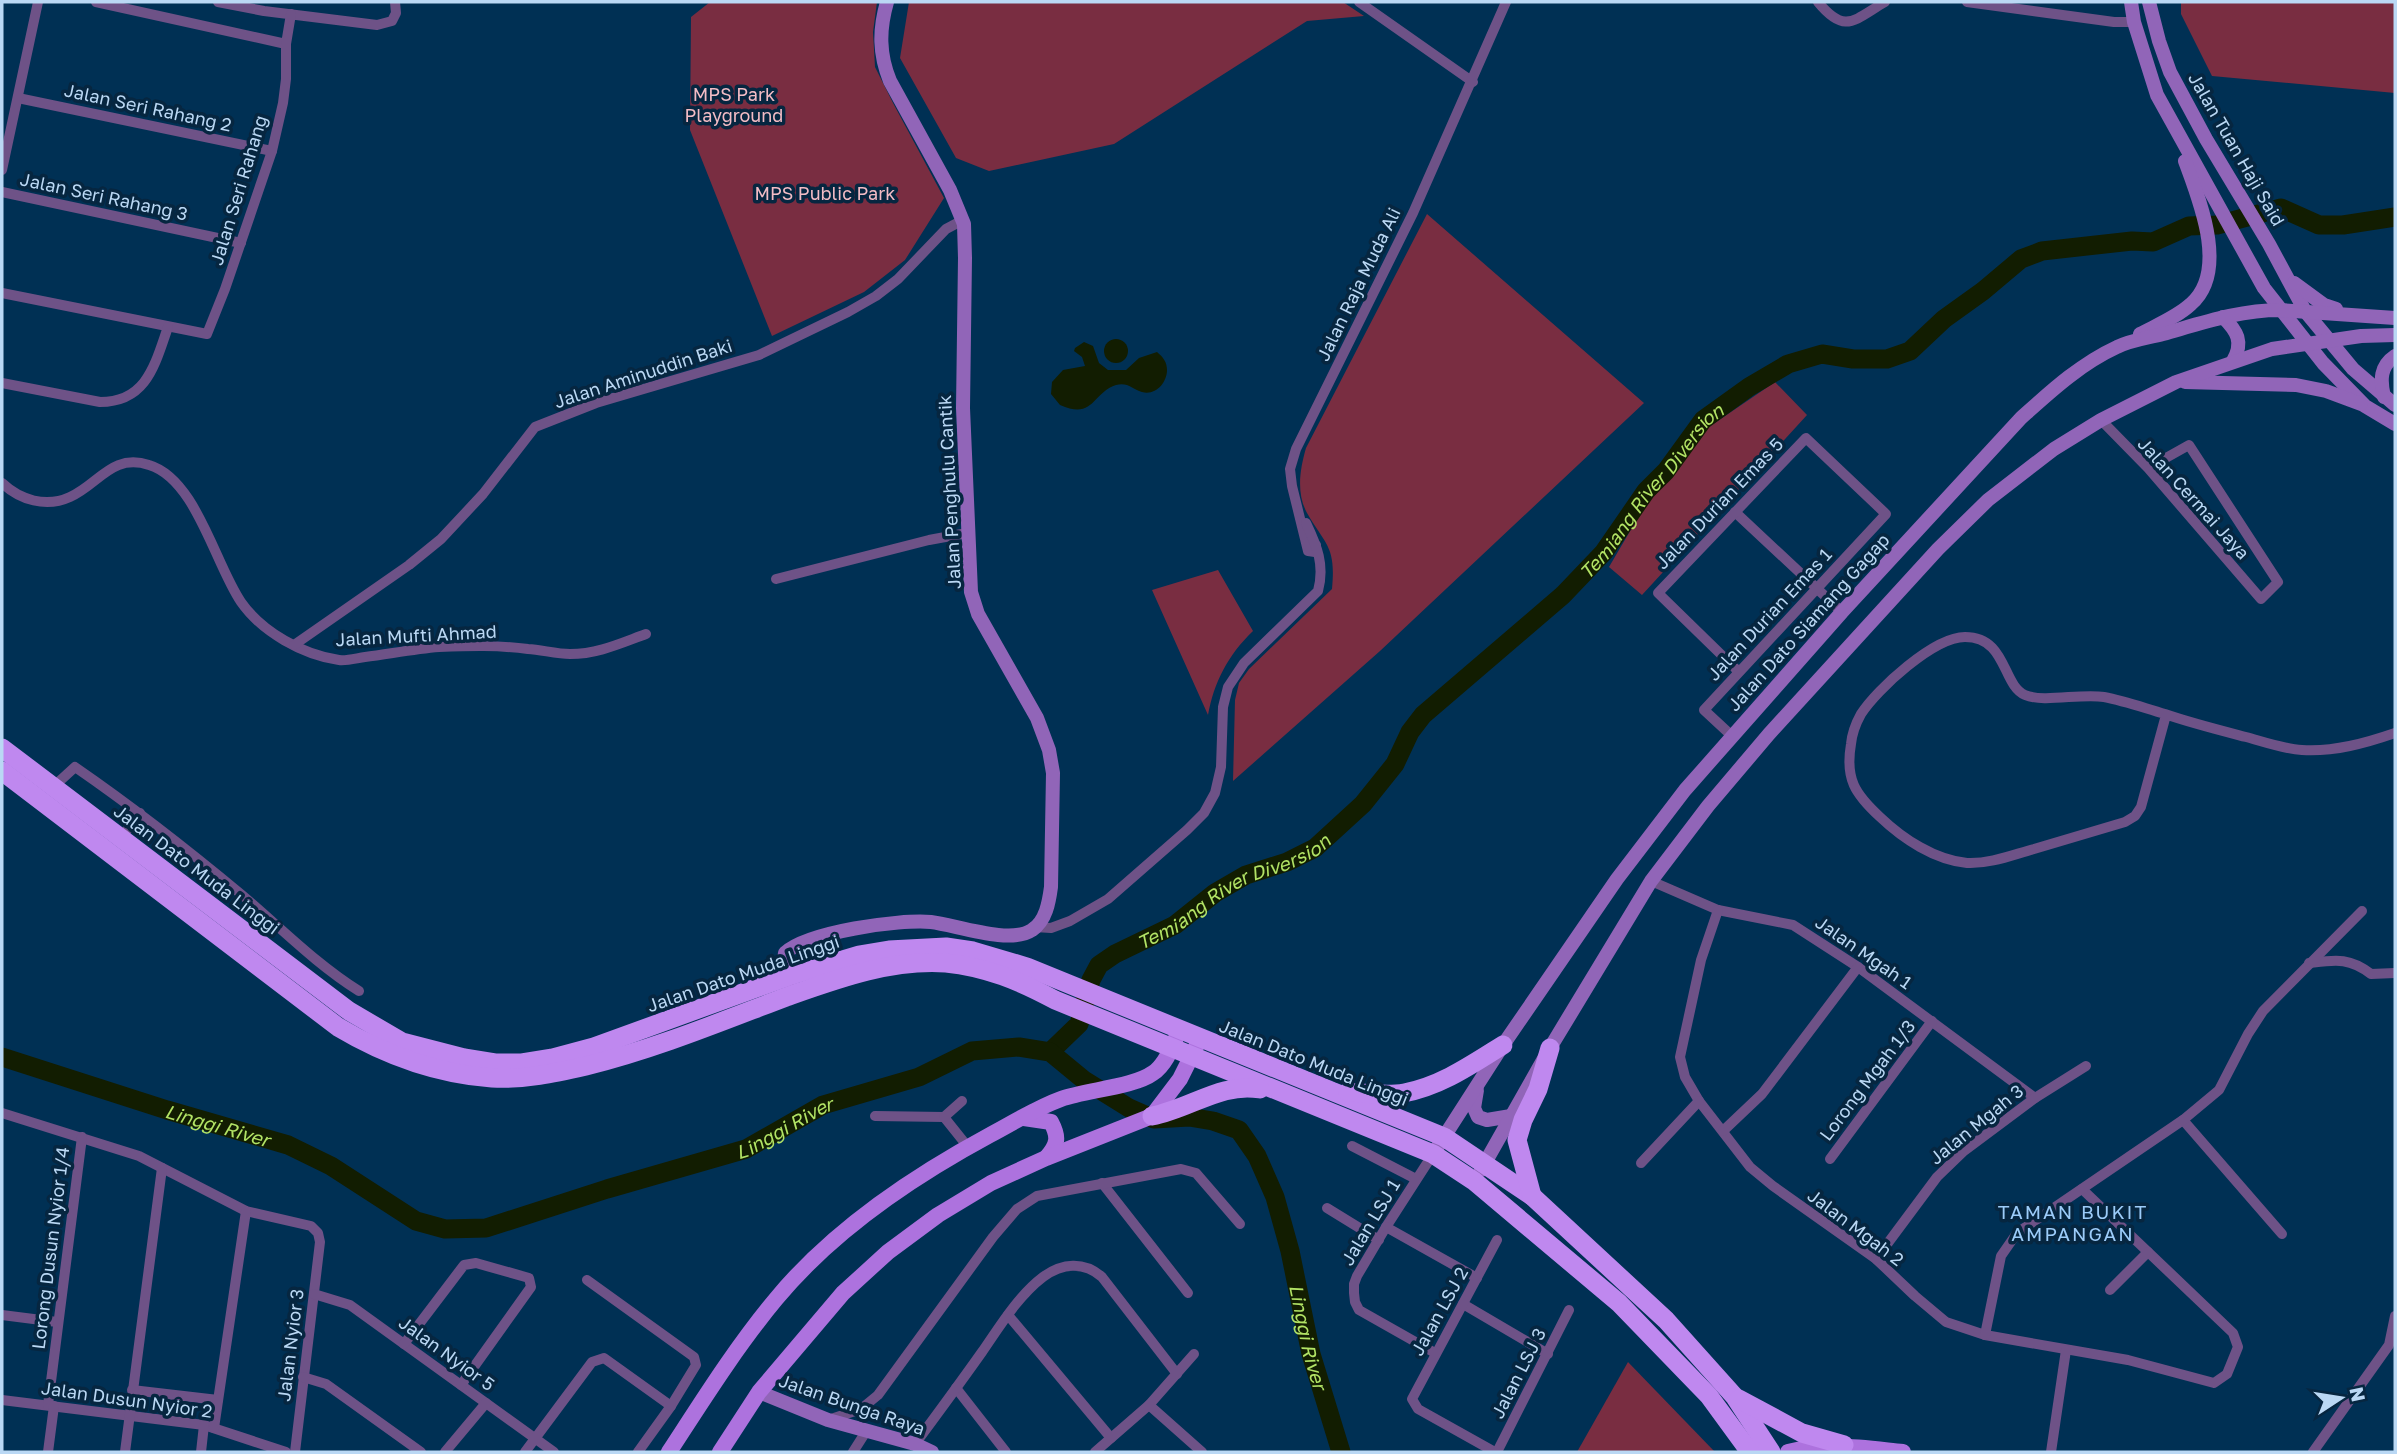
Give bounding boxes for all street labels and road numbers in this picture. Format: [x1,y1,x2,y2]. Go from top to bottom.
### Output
street label: Jalan Tuan Haji Said [2184,68,2290,230]
street label: Jalan Seri Rahang 2 [62,79,234,135]
street label: Jalan Seri Rahang [205,112,271,268]
street label: Jalan Seri Rahang 3 [18,168,190,224]
street label: Jalan Raja Muda Ali [1311,204,1405,364]
street label: Jalan Aminuddin Baki [551,334,735,412]
street label: Jalan Penghulu Cantik [933,394,965,590]
street label: Jalan Durian Emas 5 [1651,433,1787,573]
street label: Jalan Cermai Jaya [2134,433,2254,563]
street label: Jalan Dato Siamang Gagap [1722,529,1894,715]
street label: Jalan Durian Emas 1 [1702,543,1836,685]
street label: Jalan Mufti Ahmad [335,620,497,650]
street label: Jalan Dato Muda Linggi [110,799,284,939]
street label: Jalan Mgah 1 [1812,911,1917,993]
street label: Jalan Dato Muda Linggi [644,930,842,1016]
street label: Jalan Dato Muda Linggi [1216,1014,1412,1110]
street label: Lorong Mgah 1/3 [1814,1015,1920,1145]
street label: Jalan Mgah 3 [1925,1079,2027,1169]
street label: Lorong Dusun Nyior 1/4 [27,1145,73,1351]
street label: Jalan LSJ 1 [1336,1175,1404,1269]
street label: Jalan Mgah 2 [1804,1184,1908,1270]
street label: Jalan LSJ 2 [1406,1263,1472,1359]
street label: Jalan Nyior 3 [272,1288,308,1402]
street label: Jalan Nyior 5 [395,1311,499,1395]
street label: Jalan LSJ 3 [1486,1324,1550,1422]
street label: Jalan Bunga Raya [776,1369,928,1439]
street label: Jalan Dusun Nyior 2 [40,1376,214,1422]

